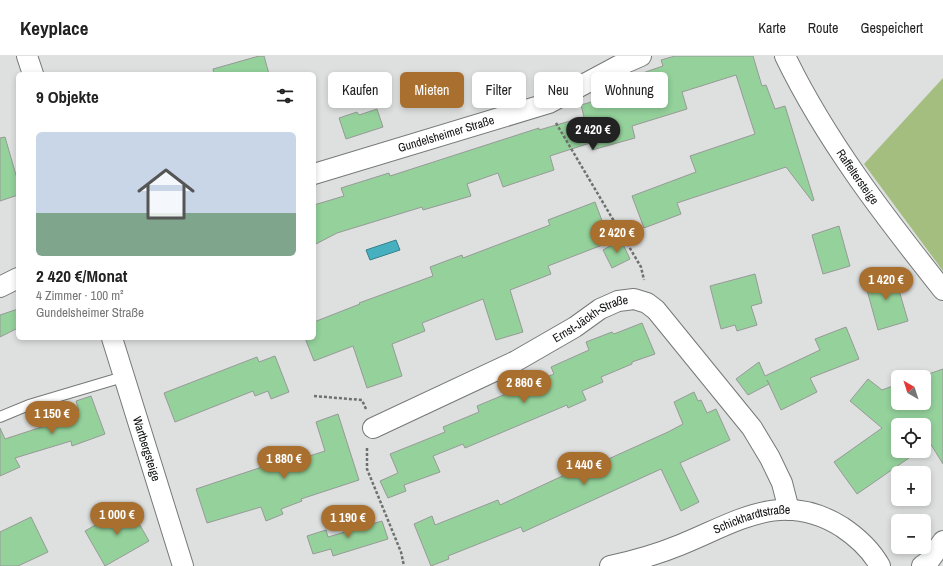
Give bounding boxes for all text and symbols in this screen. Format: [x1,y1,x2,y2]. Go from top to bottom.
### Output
text: Keyplace [20,15,88,41]
text: Karte [758,19,786,37]
text: Route [808,19,838,37]
text: Gespeichert [860,19,923,37]
chip: Kaufen [328,72,392,108]
chip: Mieten [400,72,464,108]
chip: Filter [472,72,526,108]
chip: Neu [534,72,583,108]
chip: Wohnung [591,72,668,108]
text: 9 Objekte [36,85,99,108]
icon: filters [274,85,296,107]
street label: Gundelsheimer Straße [396,112,496,156]
pin: 2 420 € [556,117,630,151]
text: 2 420 € [575,121,611,138]
street label: Raffeltersteige [833,146,882,208]
icon: home [130,158,202,230]
pin: 2 420 € [580,220,654,254]
text: 2 420 € [599,224,635,241]
text: 2 420 €/Monat [36,264,127,287]
pin: 1 420 € [849,267,923,301]
text: 1 420 € [868,271,904,288]
text: 4 Zimmer · 100 m² [36,287,124,304]
street label: Ernst-Jäckh-Straße [550,292,629,346]
text: Gundelsheimer Straße [36,304,144,321]
pin: 2 860 € [487,370,561,404]
north arrow [891,370,931,410]
map controls [891,370,931,554]
text: 2 860 € [506,374,542,391]
pin: 1 150 € [15,401,89,435]
text: 1 150 € [34,405,70,422]
street label: Wartbergsteige [129,414,164,483]
button: locate [891,418,931,458]
pin: 1 880 € [247,446,321,480]
text: 1 880 € [266,450,302,467]
pin: 1 440 € [547,452,621,486]
text: 1 440 € [566,456,602,473]
button: + [891,466,931,506]
pin: 1 000 € [80,502,154,536]
street label: Schickhardtstraße [711,502,790,538]
pin: 1 190 € [311,505,385,539]
text: 1 000 € [99,506,135,523]
text: 1 190 € [330,509,366,526]
button: − [891,514,931,554]

